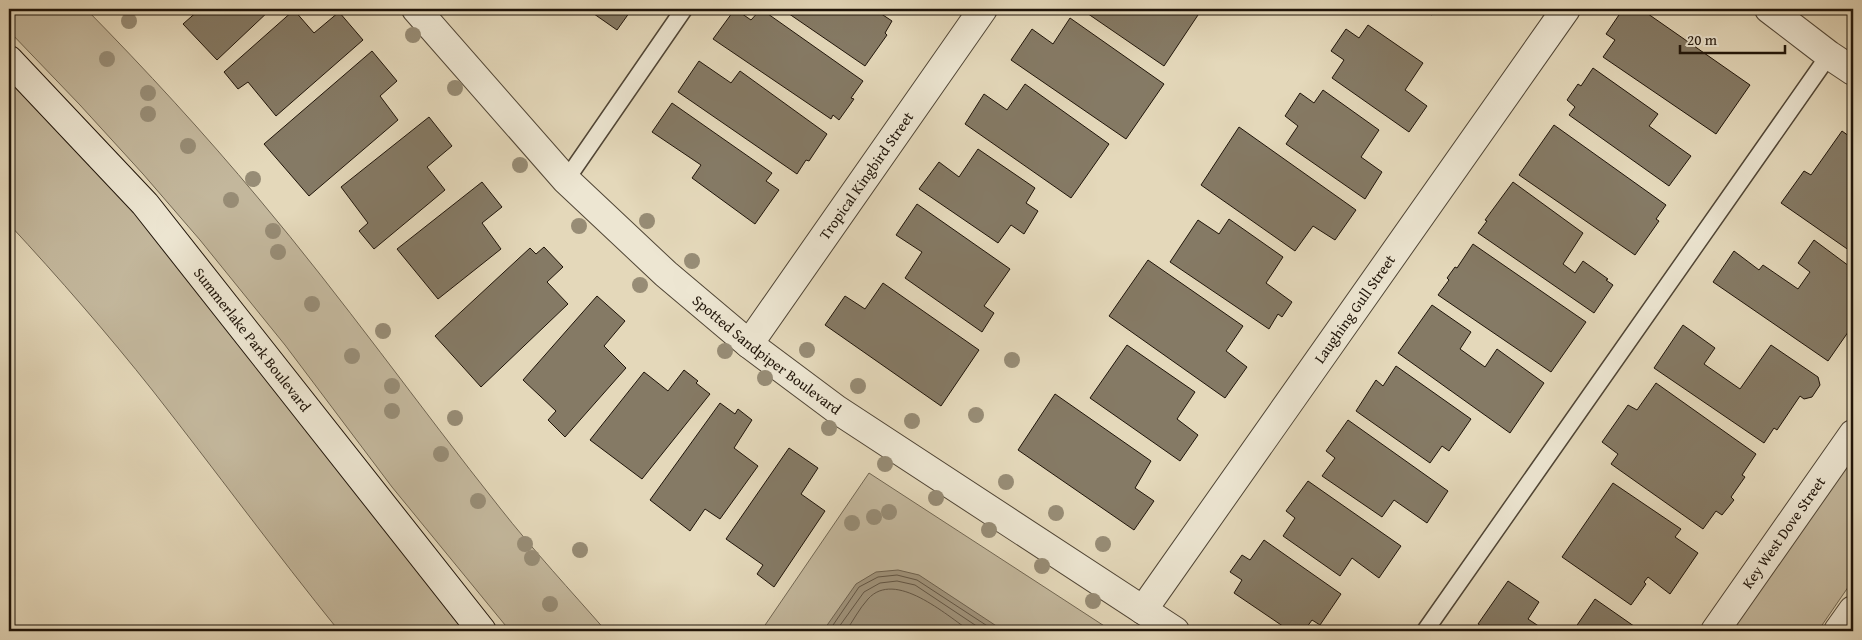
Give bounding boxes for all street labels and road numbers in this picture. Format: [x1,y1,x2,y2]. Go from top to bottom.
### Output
street label: Tropical Kingbird Street [814,107,919,244]
street label: Laughing Gull Street [1309,250,1400,367]
street label: Summerlake Park Boulevard [189,263,316,416]
street label: Spotted Sandpiper Boulevard [688,290,846,419]
street label: Key West Dove Street [1737,472,1830,593]

